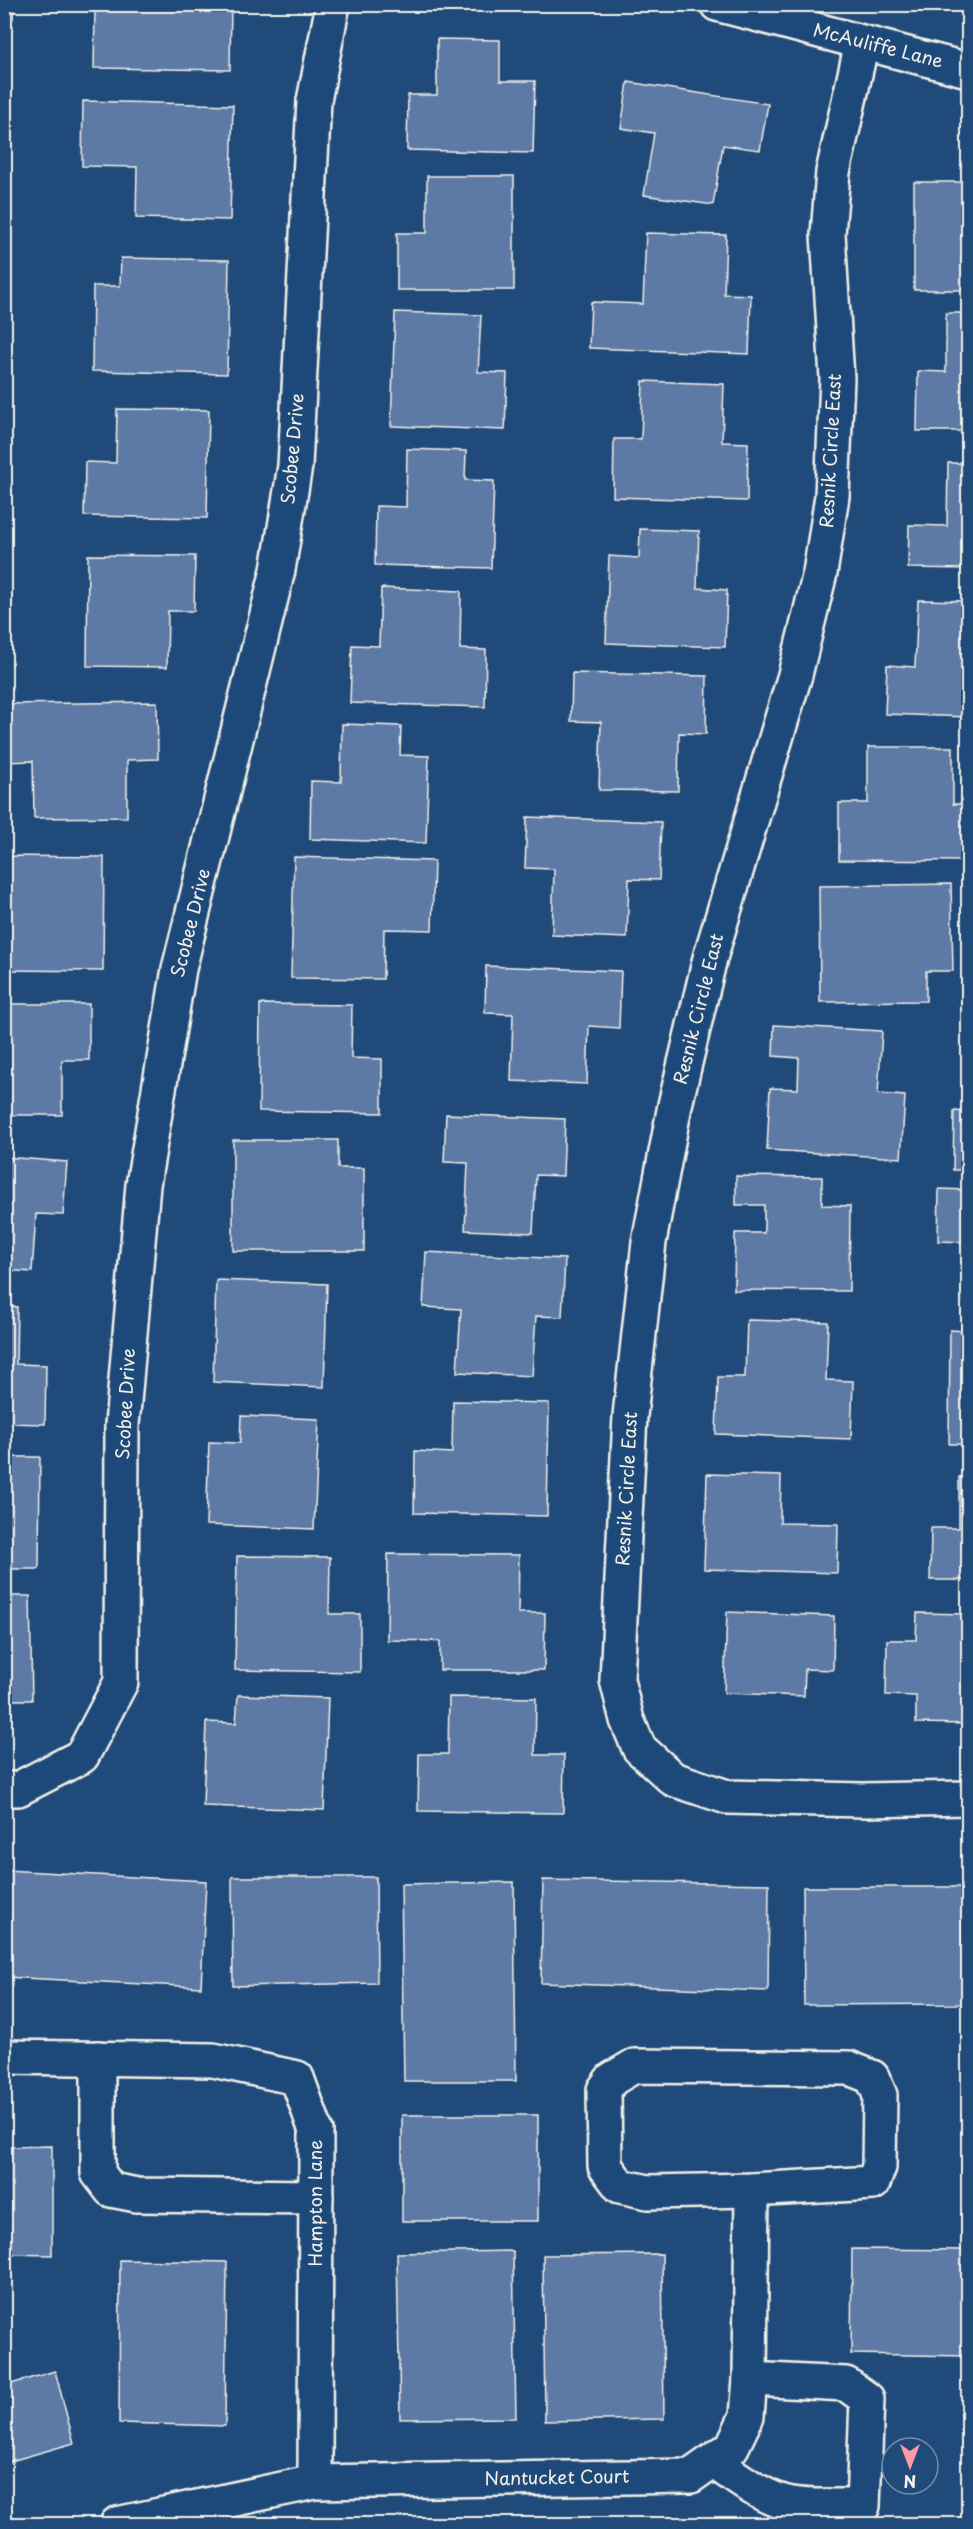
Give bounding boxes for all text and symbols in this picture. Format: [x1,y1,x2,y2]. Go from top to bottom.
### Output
street label: McAuliffe Lane [810,15,946,74]
street label: Resnik Circle East [812,373,847,529]
street label: Scobee Drive [273,392,310,505]
street label: Scobee Drive [163,865,216,980]
street label: Resnik Circle East [666,930,729,1087]
street label: Scobee Drive [108,1348,141,1460]
street label: Resnik Circle East [608,1411,643,1567]
street label: Hampton Lane [301,2140,328,2266]
north arrow [880,2436,940,2496]
street label: Nantucket Court [484,2462,629,2491]
text: N [904,2470,916,2494]

